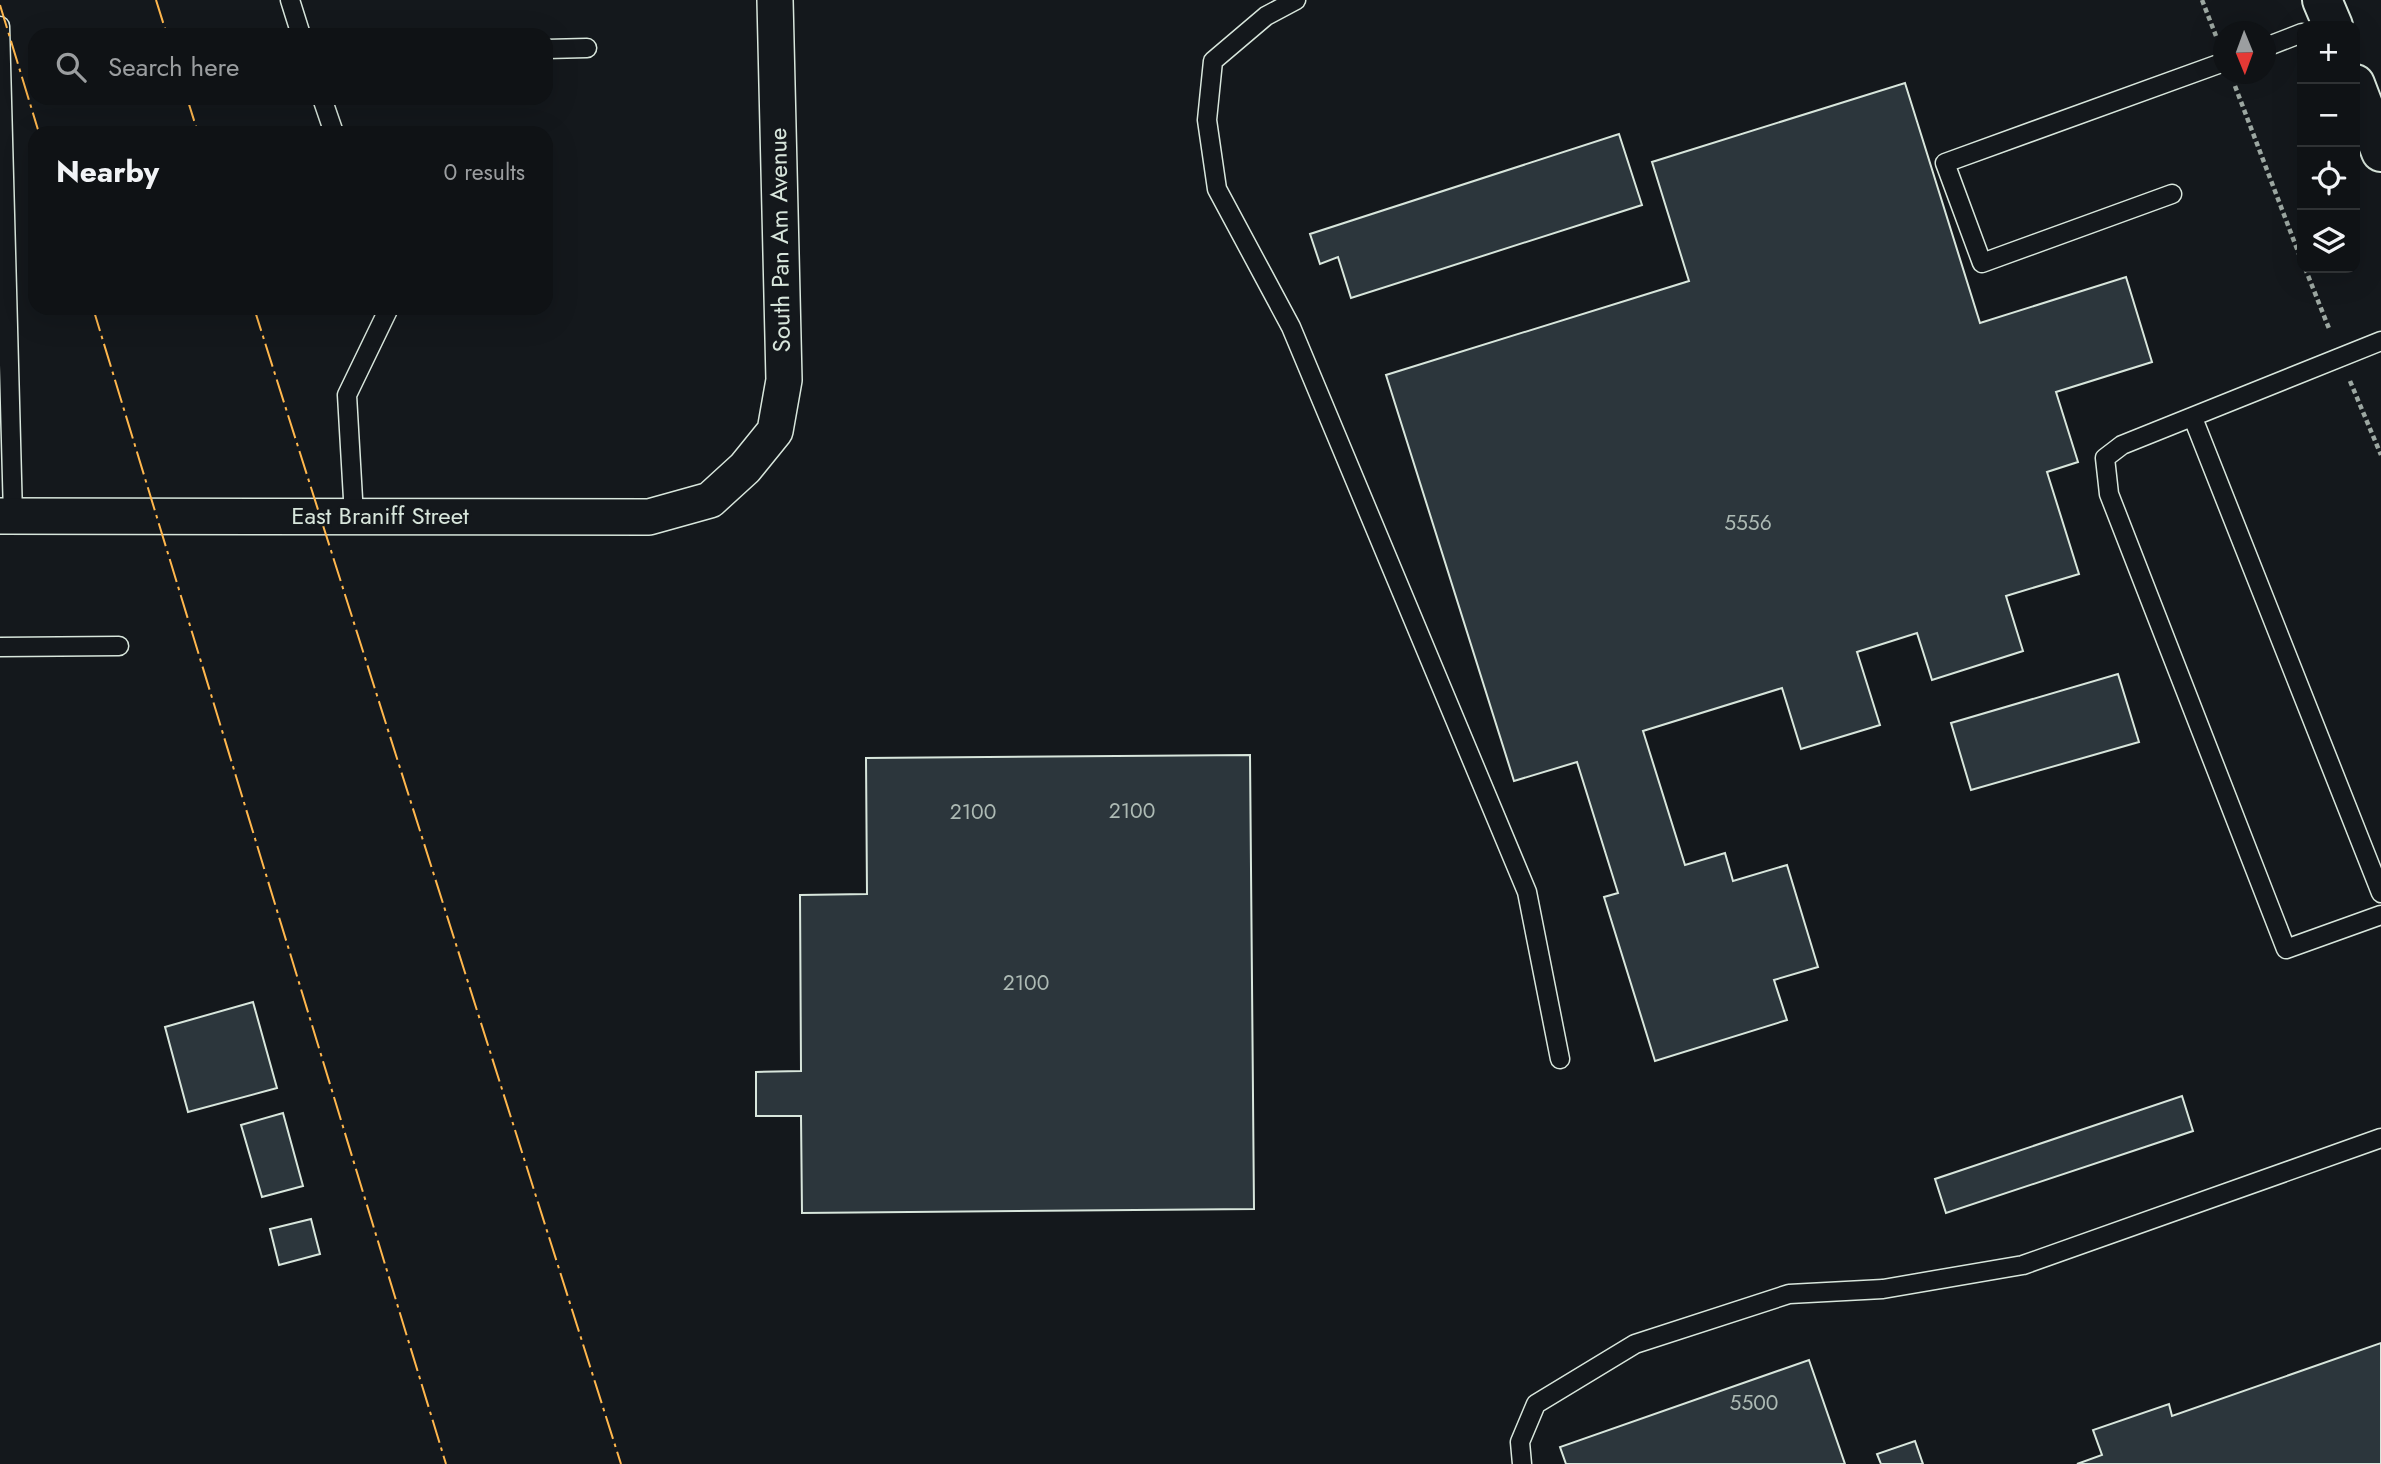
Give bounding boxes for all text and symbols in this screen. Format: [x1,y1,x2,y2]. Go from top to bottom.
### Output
north arrow [2213,21,2276,84]
map controls [2297,21,2360,273]
button: + [2297,21,2360,84]
search box [28,28,553,105]
icon: search [52,48,90,86]
text: Search here [108,48,240,86]
button: − [2297,84,2360,147]
street label: South Pan Am Avenue [760,127,799,353]
button: locate [2297,147,2360,210]
text: Nearby [56,150,159,193]
text: 0 results [443,155,525,189]
button: layers [2297,210,2360,273]
street label: East Braniff Street [291,498,469,533]
house number: 5556 [1724,508,1772,538]
house number: 2100 [1109,796,1155,826]
house number: 2100 [950,797,996,827]
house number: 2100 [1003,968,1049,998]
house number: 5500 [1730,1388,1778,1418]

